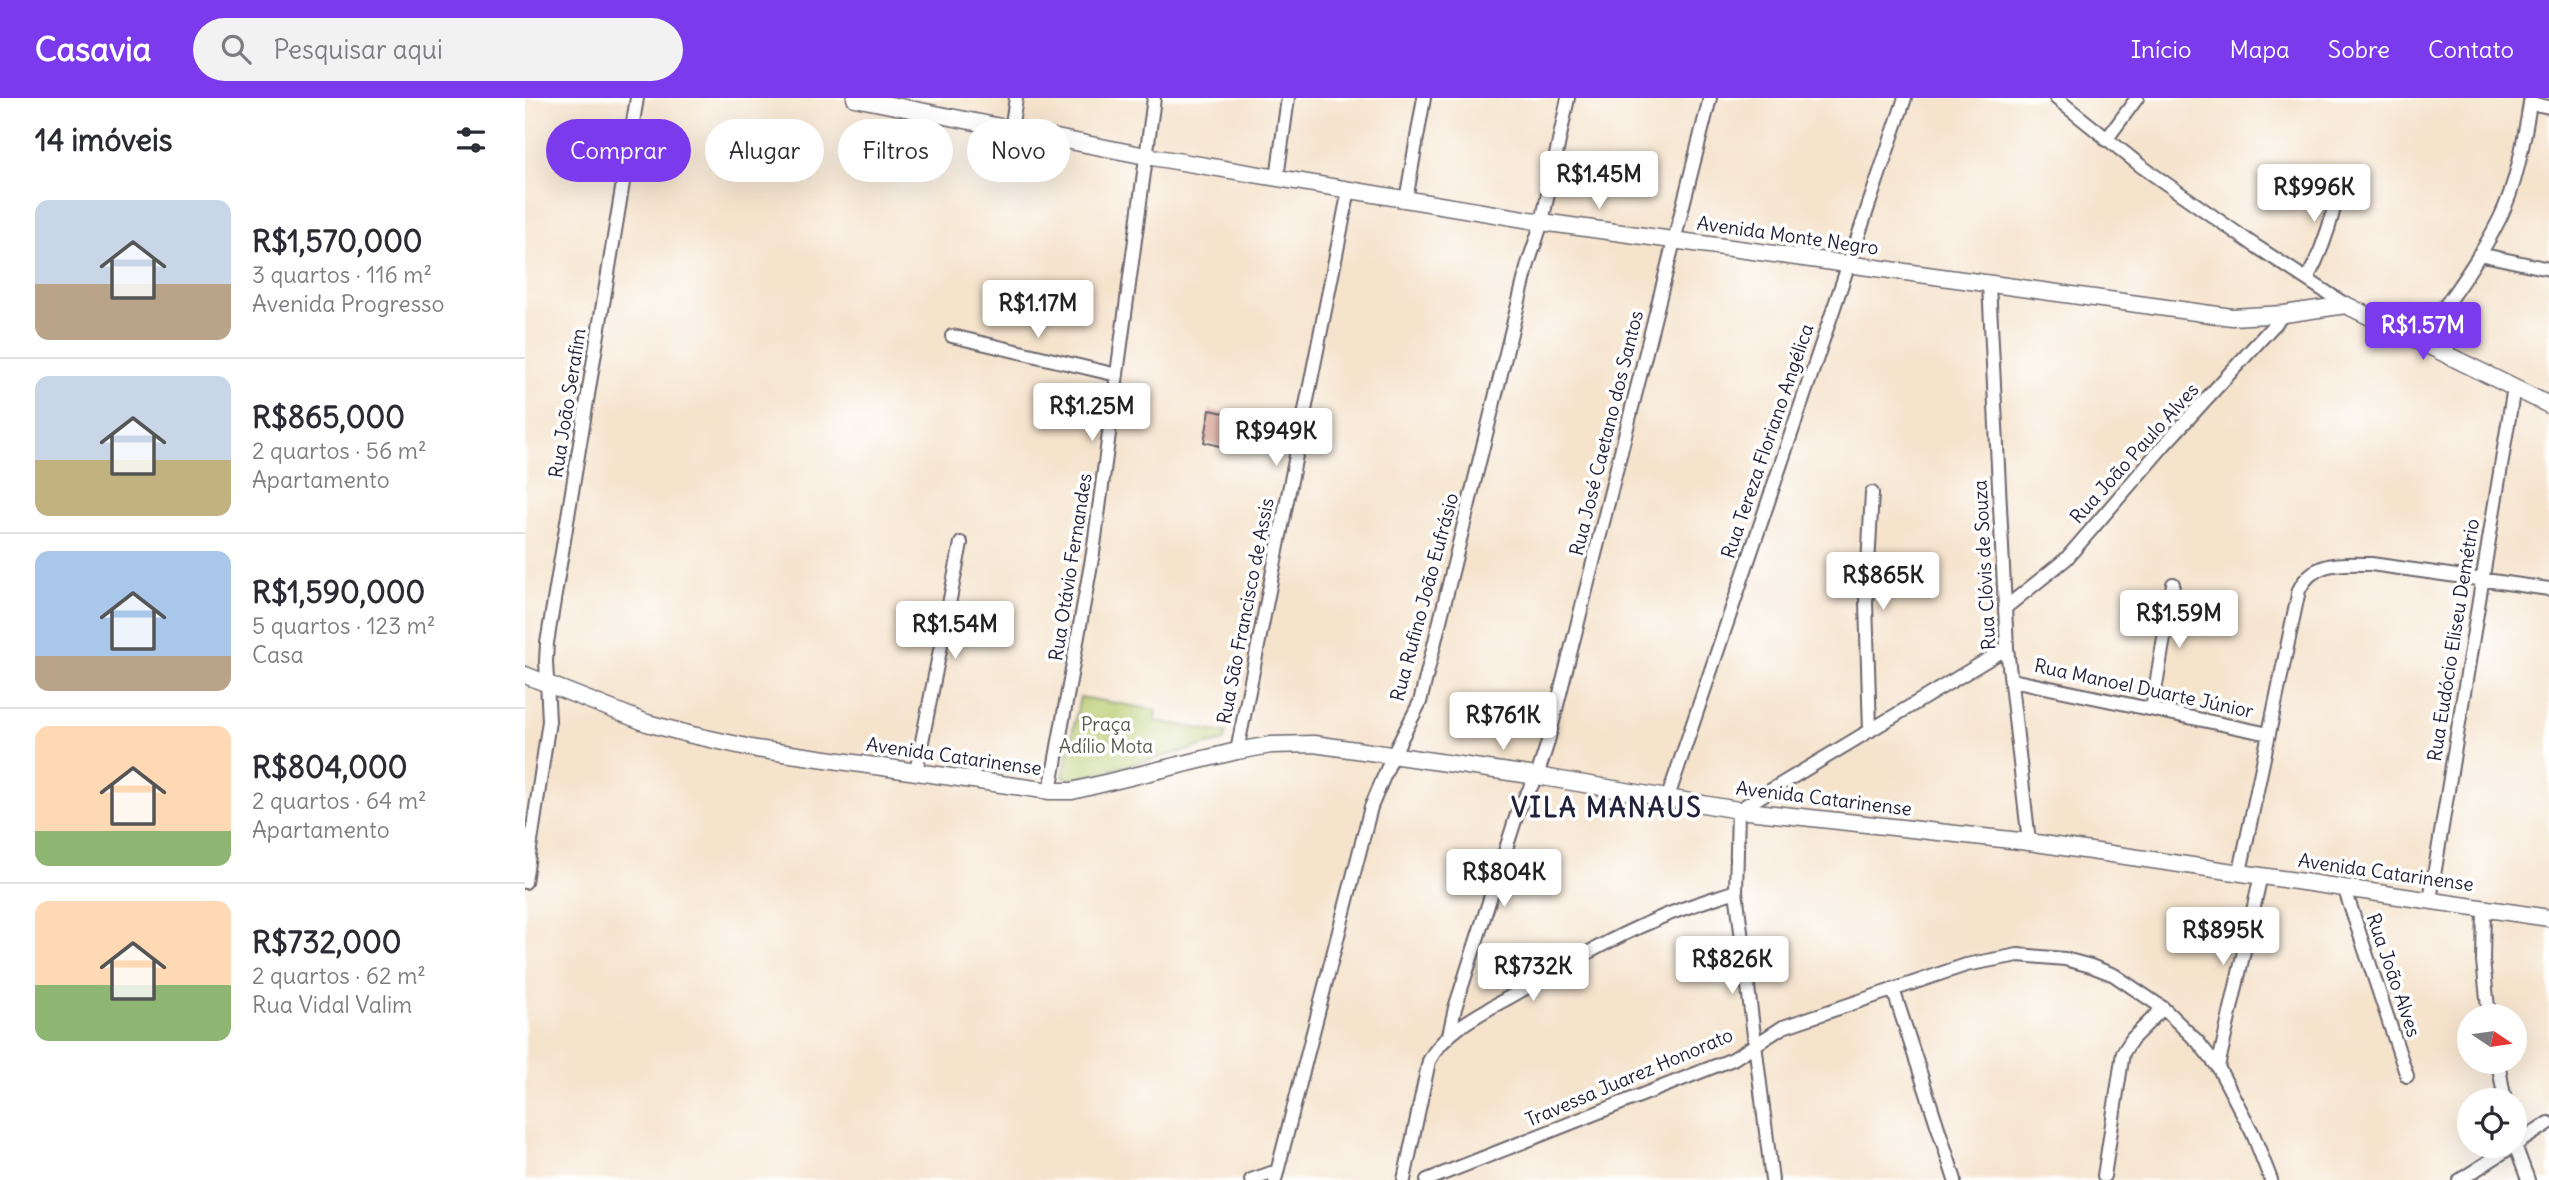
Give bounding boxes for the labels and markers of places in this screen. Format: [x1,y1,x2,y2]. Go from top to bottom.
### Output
pin: R$1.45M [1534,152,1664,211]
pin: R$996K [2257,164,2371,224]
pin: R$1.17M [973,280,1103,340]
pin: R$1.57M [2358,302,2488,362]
pin: R$1.25M [1027,384,1157,443]
pin: R$949K [1219,408,1333,468]
pin: R$865K [1826,552,1940,612]
pin: R$1.59M [2114,590,2244,650]
pin: R$1.54M [890,602,1020,661]
pin: R$761K [1446,692,1560,752]
pin: R$804K [1447,850,1561,909]
pin: R$895K [2166,908,2280,967]
pin: R$826K [1675,936,1789,996]
pin: R$732K [1476,944,1590,1003]

